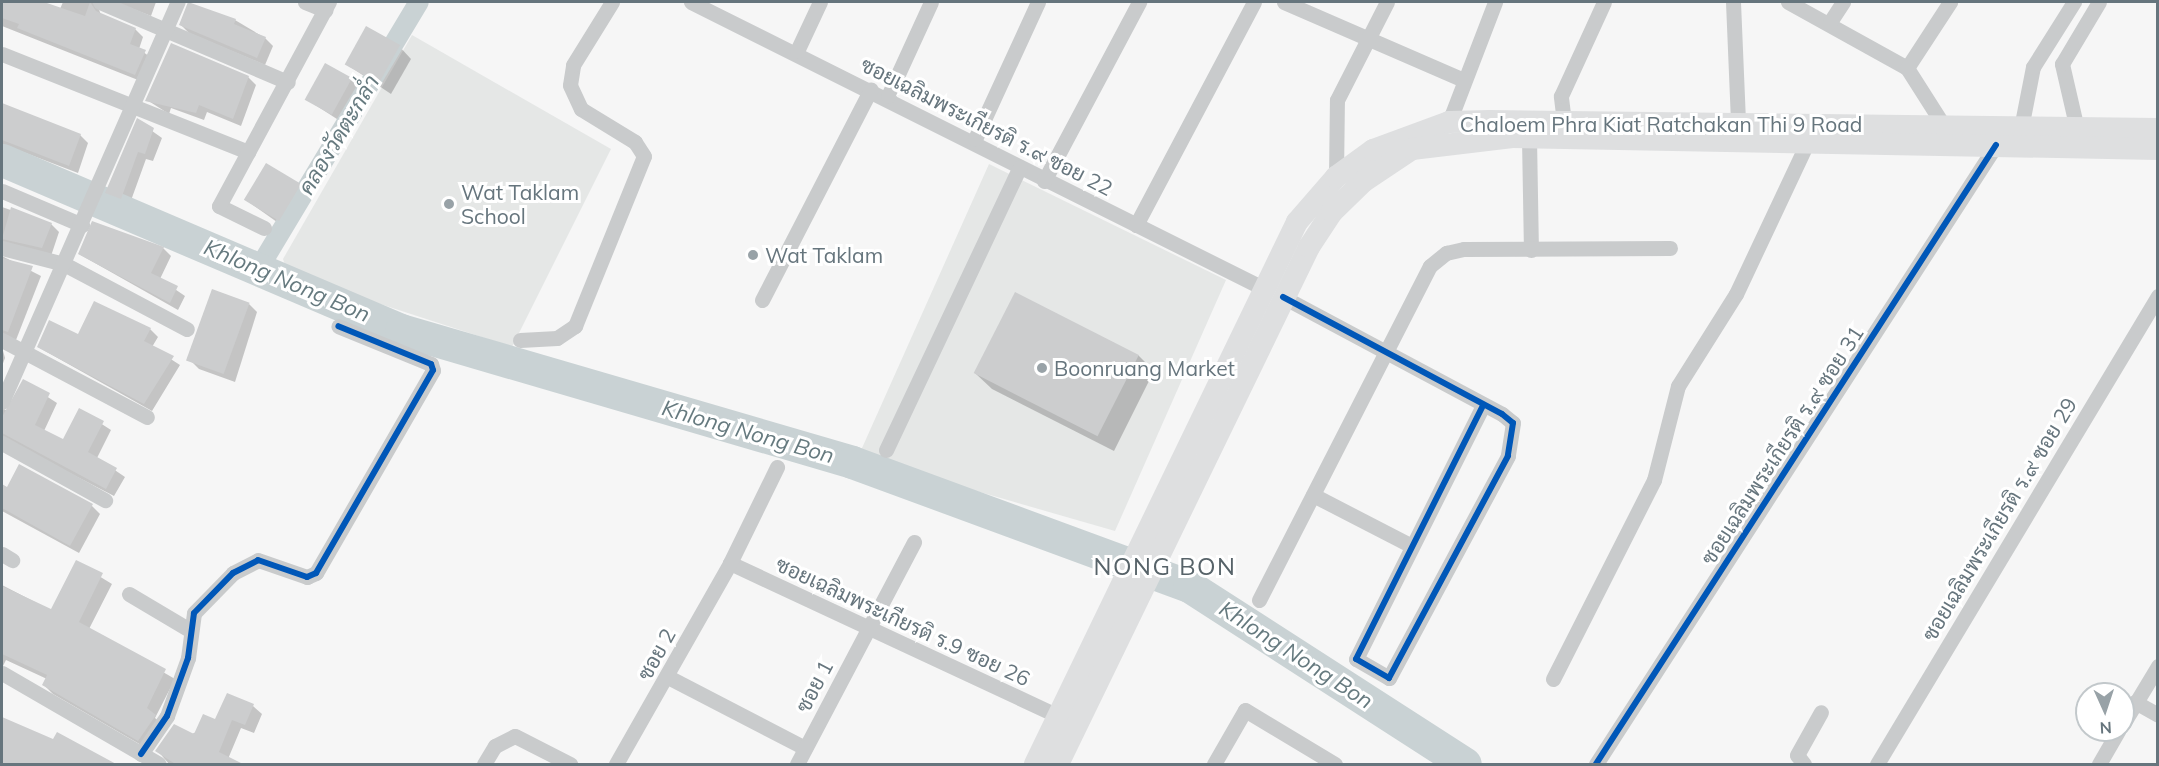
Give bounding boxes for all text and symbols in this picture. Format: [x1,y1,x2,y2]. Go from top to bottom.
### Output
street label: ซอยเฉลิมพระเกียรติ ร.๙ ซอย 22 [857,51,1117,201]
water label: คลองวัดตะกล่ำ [293,71,385,199]
street label: Chaloem Phra Kiat Ratchakan Thi 9 Road [1460,111,1862,137]
place label: Wat Taklam School [461,179,579,229]
marker: Wat Taklam School [442,197,456,211]
water label: Khlong Nong Bon [200,234,374,328]
place label: Wat Taklam [765,242,883,268]
marker: Wat Taklam [746,248,760,262]
street label: ซอยเฉลิมพระเกียรติ ร.๙ ซอย 31 [1695,321,1869,569]
place label: Boonruang Market [1054,355,1235,381]
marker: Boonruang Market [1035,361,1049,375]
street label: ซอยเฉลิมพระเกียรติ ร.๙ ซอย 29 [1916,393,2082,645]
water label: Khlong Nong Bon [659,395,837,469]
street label: ซอยเฉลิมพระเกียรติ ร.9 ซอย 26 [772,551,1034,691]
district label: NONG BON [1094,553,1236,581]
water label: Khlong Nong Bon [1214,595,1378,715]
street label: ซอย 2 [632,624,680,684]
street label: ซอย 1 [790,656,838,716]
north arrow [2075,682,2135,742]
text: N [2099,718,2112,738]

